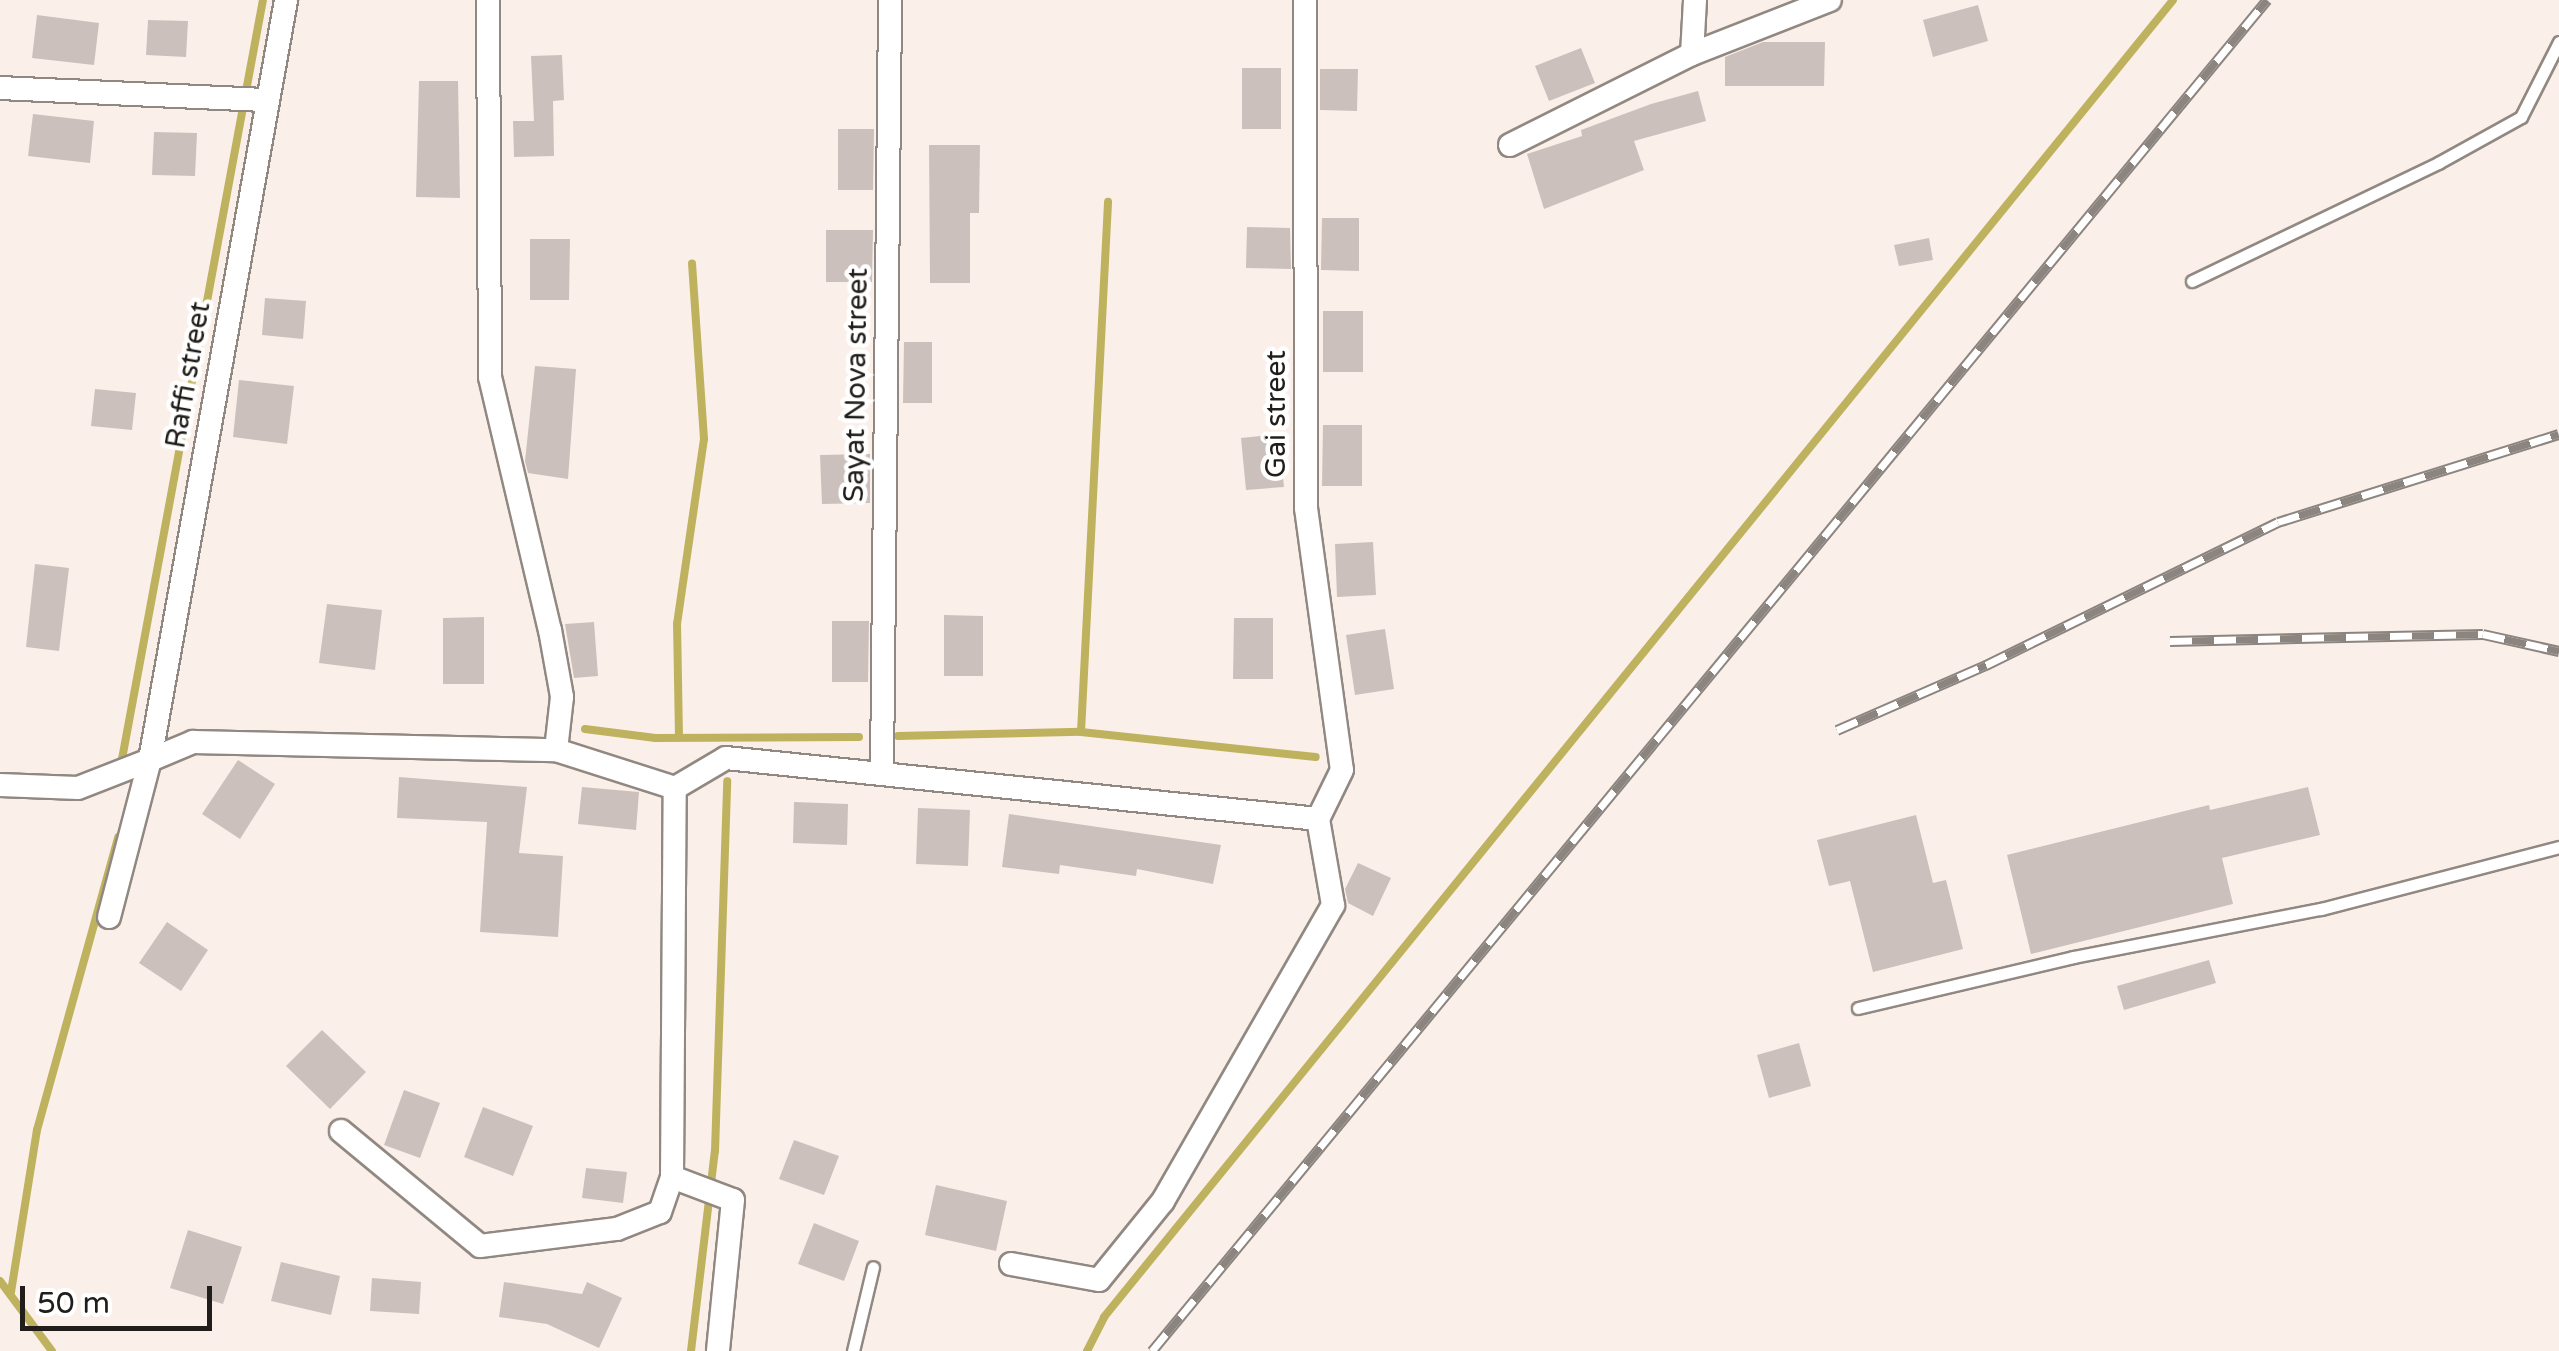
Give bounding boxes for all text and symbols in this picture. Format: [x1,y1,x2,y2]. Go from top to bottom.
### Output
street label: Sayat Nova street [837,268,875,502]
street label: Raffi street [159,299,217,451]
street label: Gai street [1259,350,1293,478]
scale bar [25,1266,218,1328]
text: 50 m [37,1285,110,1322]

